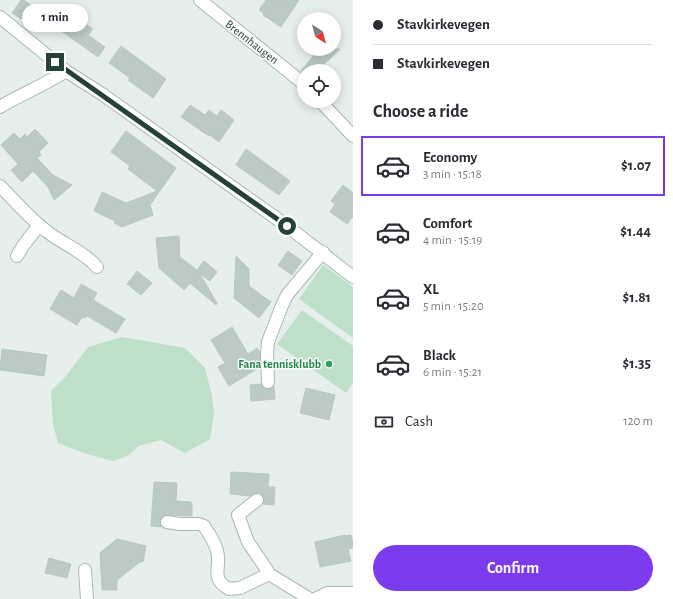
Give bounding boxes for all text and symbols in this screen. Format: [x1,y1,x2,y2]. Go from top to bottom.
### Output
callout: 1 min [22,4,88,32]
text: 1 min [41,11,69,24]
north arrow [297,12,341,56]
map controls [297,12,341,108]
text: Stavkirkevegen [397,17,490,32]
street label: Brennhaugen [223,18,281,66]
route end [46,53,64,71]
text: Stavkirkevegen [397,56,490,71]
button: locate [297,64,341,108]
text: Choose a ride [373,103,468,121]
icon: car [375,148,411,184]
text: Economy [423,150,477,165]
text: $1.07 [621,158,651,173]
text: 3 min · 15:18 [423,168,482,181]
icon: car [375,214,411,250]
text: Comfort [423,216,472,231]
route start [278,217,296,235]
text: $1.44 [620,224,651,239]
text: 4 min · 15:19 [423,234,482,247]
icon: car [375,280,411,316]
text: XL [423,282,439,297]
text: $1.81 [623,290,651,305]
text: 5 min · 15:20 [423,300,484,313]
icon: car [375,346,411,382]
text: Black [423,348,456,363]
text: $1.35 [622,356,651,371]
place label: Fana tennisklubb [238,358,321,370]
marker: Fana tennisklubb [324,359,334,369]
text: 6 min · 15:21 [423,366,482,379]
icon: cash [373,411,395,433]
text: Cash [405,414,433,429]
text: 120 m [623,415,653,428]
button: Confirm [373,545,653,591]

